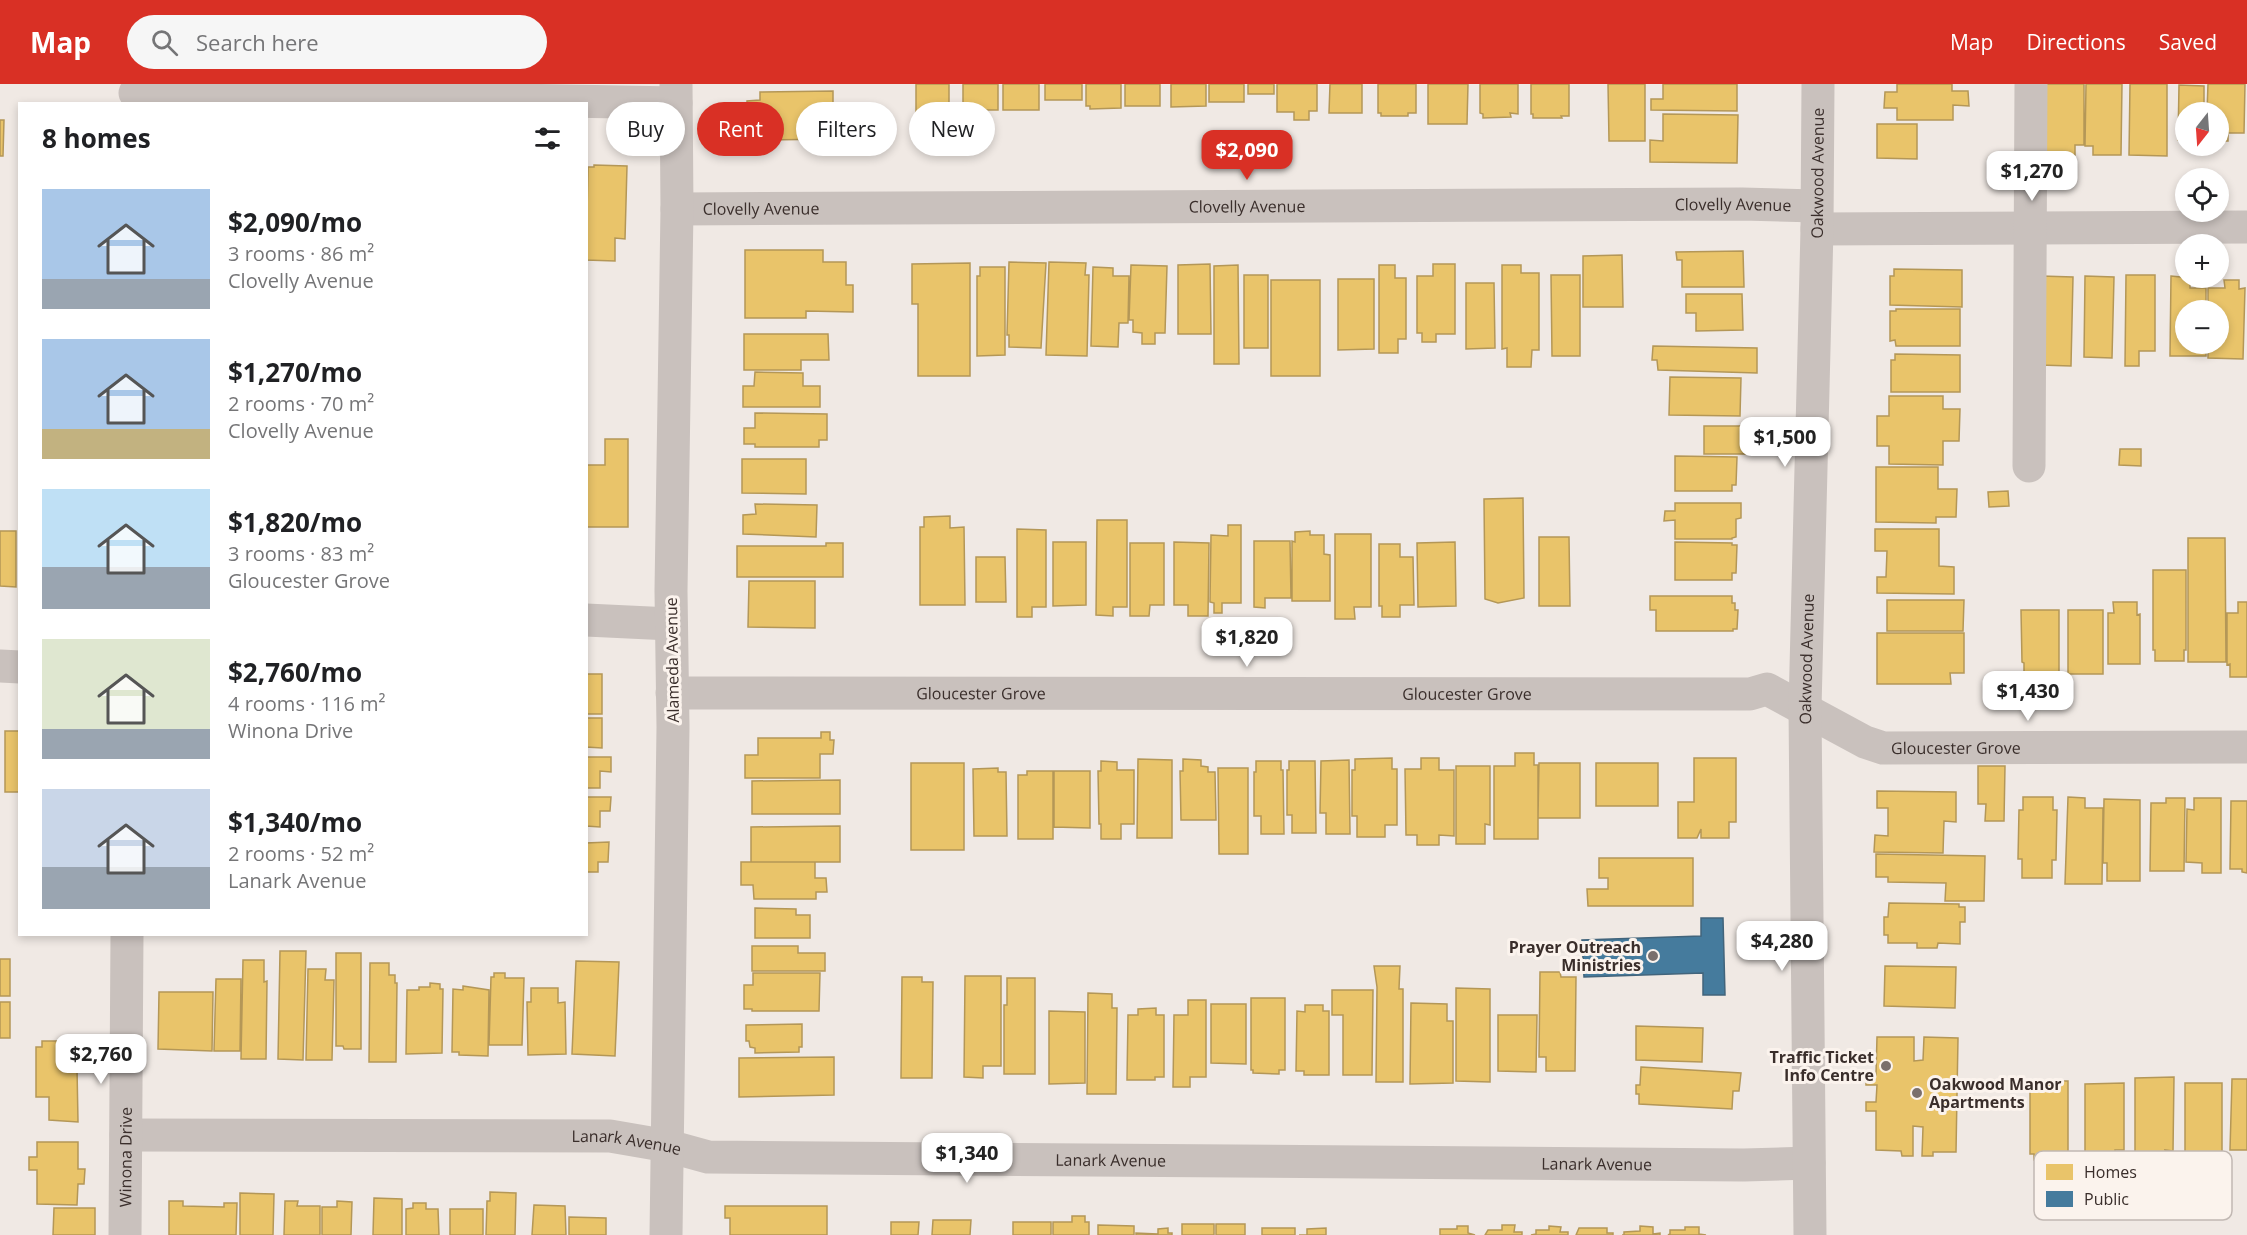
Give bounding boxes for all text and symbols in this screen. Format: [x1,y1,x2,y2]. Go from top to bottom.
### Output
search box [127,15,547,69]
text: Map [30,23,91,61]
icon: search [148,26,181,59]
text: Search here [196,27,319,57]
text: Map [1950,28,1993,56]
text: Directions [2026,28,2126,56]
text: Saved [2159,28,2217,56]
chip: Buy [606,102,685,156]
chip: Rent [697,102,784,156]
chip: Filters [796,102,897,156]
chip: New [909,102,995,156]
north arrow [2175,102,2229,156]
map controls [2175,102,2229,354]
street label: Oakwood Avenue [1806,108,1829,239]
text: 8 homes [42,120,151,156]
icon: filters [531,122,564,155]
pin: $2,090 [1198,130,1296,181]
text: $2,090 [1216,136,1278,163]
pin: $1,270 [1983,151,2081,202]
text: $1,270 [2001,157,2063,184]
button: locate [2175,168,2229,222]
street label: Clovelly Avenue [1675,193,1792,216]
street label: Clovelly Avenue [1189,195,1305,218]
street label: Clovelly Avenue [703,197,819,220]
text: $2,090/mo [228,204,362,240]
icon: home [90,213,162,285]
button: + [2175,234,2229,288]
text: 3 rooms · 86 m² [228,240,374,267]
text: Clovelly Avenue [228,267,374,294]
button: − [2175,300,2229,354]
text: $1,270/mo [228,354,362,390]
icon: home [90,363,162,435]
text: 2 rooms · 70 m² [228,390,374,417]
text: Clovelly Avenue [228,417,374,444]
pin: $1,500 [1736,417,1834,468]
text: $1,500 [1754,423,1816,450]
text: $1,820/mo [228,504,362,540]
icon: home [90,513,162,585]
text: 3 rooms · 83 m² [228,540,374,567]
text: Gloucester Grove [228,567,390,594]
street label: Oakwood Avenue [1794,593,1819,725]
street label: Alameda Avenue [660,597,684,723]
pin: $1,820 [1198,617,1296,668]
text: $1,820 [1216,623,1278,650]
text: $2,760/mo [228,654,362,690]
icon: home [90,663,162,735]
pin: $1,430 [1979,671,2077,722]
text: $1,430 [1997,677,2059,704]
street label: Gloucester Grove [916,682,1046,704]
street label: Gloucester Grove [1402,683,1532,705]
text: 4 rooms · 116 m² [228,690,386,717]
text: Winona Drive [228,717,353,744]
street label: Gloucester Grove [1891,737,2021,759]
text: $1,340/mo [228,804,362,840]
icon: home [90,813,162,885]
text: 2 rooms · 52 m² [228,840,374,867]
text: Lanark Avenue [228,867,366,894]
pin: $4,280 [1733,921,1831,972]
text: $4,280 [1751,927,1813,954]
place label: Prayer Outreach Ministries [1509,936,1641,976]
marker: Prayer Outreach Ministries [1646,949,1660,963]
pin: $2,760 [52,1034,150,1085]
text: $2,760 [70,1040,132,1067]
place label: Traffic Ticket Info Centre [1769,1046,1874,1086]
marker: Traffic Ticket Info Centre [1879,1059,1893,1073]
place label: Oakwood Manor Apartments [1929,1073,2062,1113]
marker: Oakwood Manor Apartments [1910,1086,1924,1100]
street label: Winona Drive [114,1107,137,1207]
street label: Lanark Avenue [572,1125,684,1160]
pin: $1,340 [918,1133,1016,1184]
text: $1,340 [936,1139,998,1166]
street label: Lanark Avenue [1055,1149,1166,1172]
legend [2034,1151,2232,1220]
street label: Lanark Avenue [1541,1152,1652,1175]
text: Homes [2084,1161,2137,1183]
text: Public [2084,1188,2129,1210]

